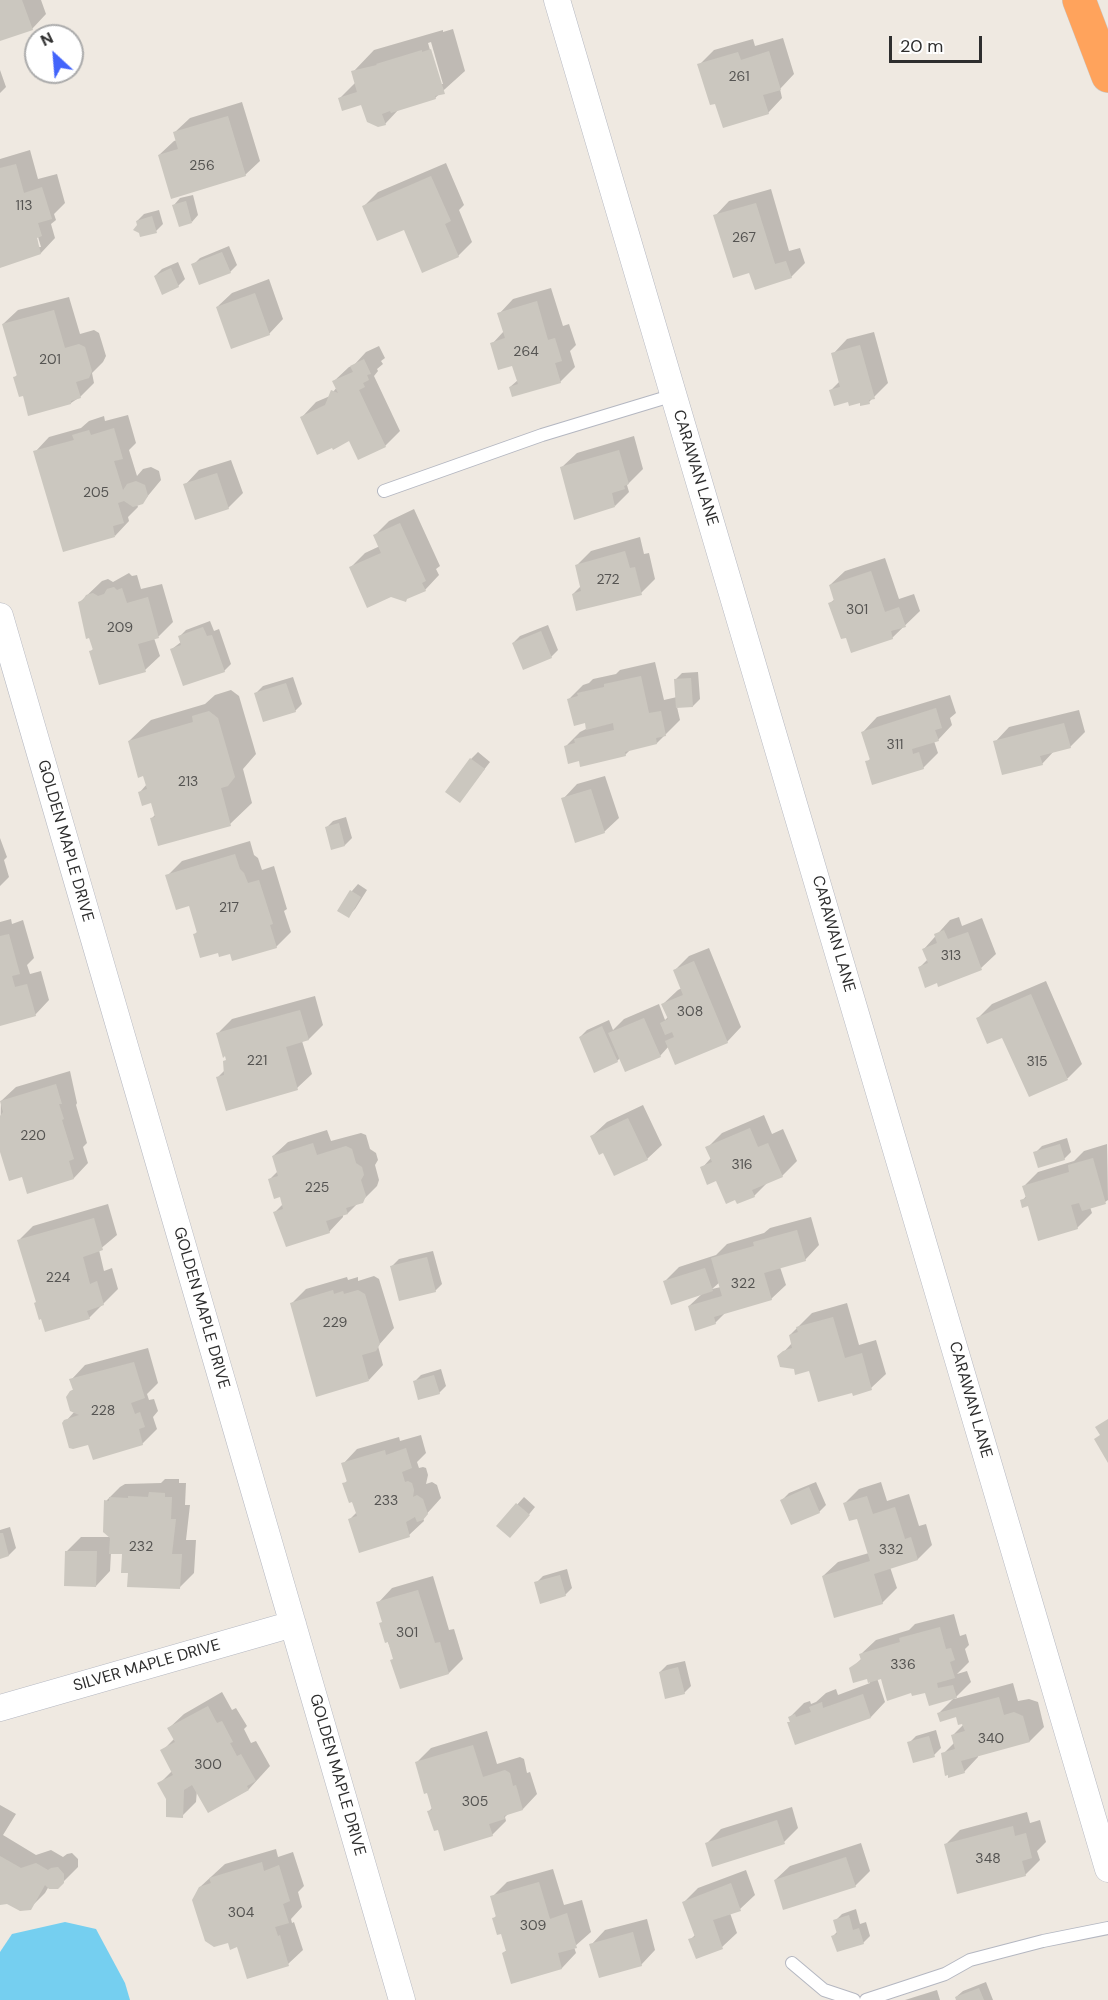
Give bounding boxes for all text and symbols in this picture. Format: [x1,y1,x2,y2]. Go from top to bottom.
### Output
north arrow [24,24,84,84]
scale bar [892,24,985,62]
text: N [37,27,57,51]
text: 20 m [900,34,943,58]
house number: 261 [728,69,750,85]
house number: 256 [189,158,215,174]
house number: 113 [15,198,33,214]
house number: 267 [732,230,756,246]
house number: 264 [513,344,539,360]
house number: 201 [39,352,61,368]
street label: CARAWAN LANE [668,408,722,528]
house number: 205 [83,485,109,501]
house number: 272 [596,572,620,588]
house number: 301 [846,602,868,618]
house number: 209 [107,620,133,636]
house number: 311 [887,737,903,753]
street label: GOLDEN MAPLE DRIVE [33,758,97,924]
house number: 213 [178,774,198,790]
street label: CARAWAN LANE [807,874,859,994]
house number: 217 [219,900,239,916]
house number: 313 [941,948,961,964]
house number: 308 [677,1004,703,1020]
house number: 221 [247,1053,267,1069]
house number: 315 [1027,1054,1047,1070]
house number: 220 [20,1128,46,1144]
house number: 316 [731,1157,753,1173]
house number: 225 [305,1180,329,1196]
street label: GOLDEN MAPLE DRIVE [169,1225,233,1391]
house number: 224 [46,1270,70,1286]
house number: 322 [731,1276,755,1292]
house number: 229 [323,1315,347,1331]
street label: CARAWAN LANE [944,1340,996,1460]
house number: 228 [91,1403,115,1419]
house number: 233 [374,1493,398,1509]
house number: 232 [129,1539,153,1555]
house number: 332 [879,1542,903,1558]
house number: 301 [396,1625,418,1641]
street label: SILVER MAPLE DRIVE [71,1636,223,1696]
house number: 336 [890,1657,916,1673]
street label: GOLDEN MAPLE DRIVE [305,1692,369,1858]
house number: 340 [978,1731,1004,1747]
house number: 300 [194,1757,222,1773]
house number: 305 [462,1794,488,1810]
house number: 348 [975,1851,1001,1867]
house number: 304 [228,1905,254,1921]
house number: 309 [520,1918,546,1934]

